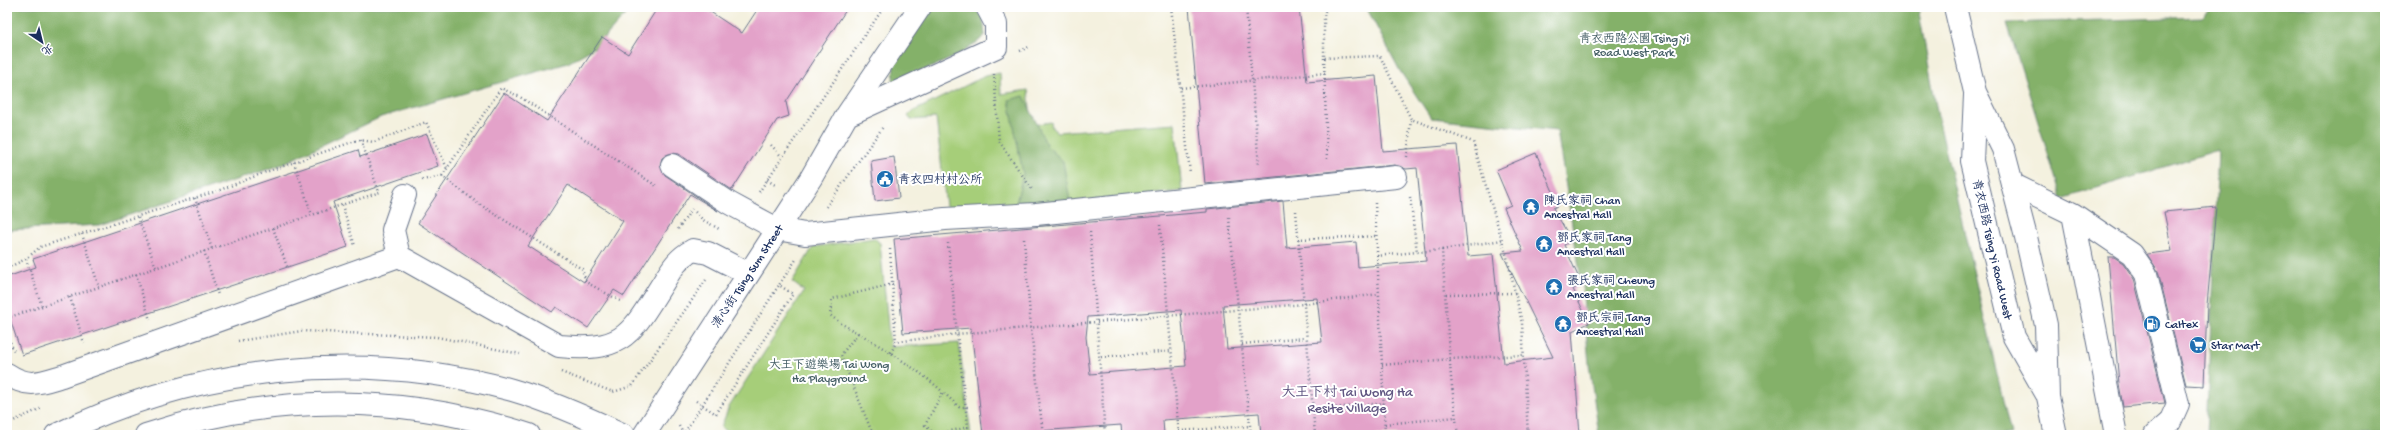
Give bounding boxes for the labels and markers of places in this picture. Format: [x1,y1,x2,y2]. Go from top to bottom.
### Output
public building icon: 青衣四村村公所 [875,169,895,189]
place label: 青衣四村村公所 [898,172,983,188]
place label: 陳氏家祠 Chan Ancestral Hall [1544,194,1620,223]
temple icon: 陳氏家祠 Chan Ancestral Hall [1521,197,1541,217]
place label: 鄧氏家祠 Tang Ancestral Hall [1557,231,1632,260]
temple icon: 鄧氏家祠 Tang Ancestral Hall [1534,234,1554,254]
place label: 張氏家祠 Cheung Ancestral Hall [1567,274,1655,303]
temple icon: 張氏家祠 Cheung Ancestral Hall [1544,277,1564,297]
place label: 鄧氏宗祠 Tang Ancestral Hall [1576,311,1651,340]
temple icon: 鄧氏宗祠 Tang Ancestral Hall [1553,314,1573,334]
fuel station icon: Caltex [2142,314,2162,334]
place label: Caltex [2165,319,2199,333]
supermarket icon: Star Mart [2188,335,2208,355]
place label: Star Mart [2211,340,2260,354]

